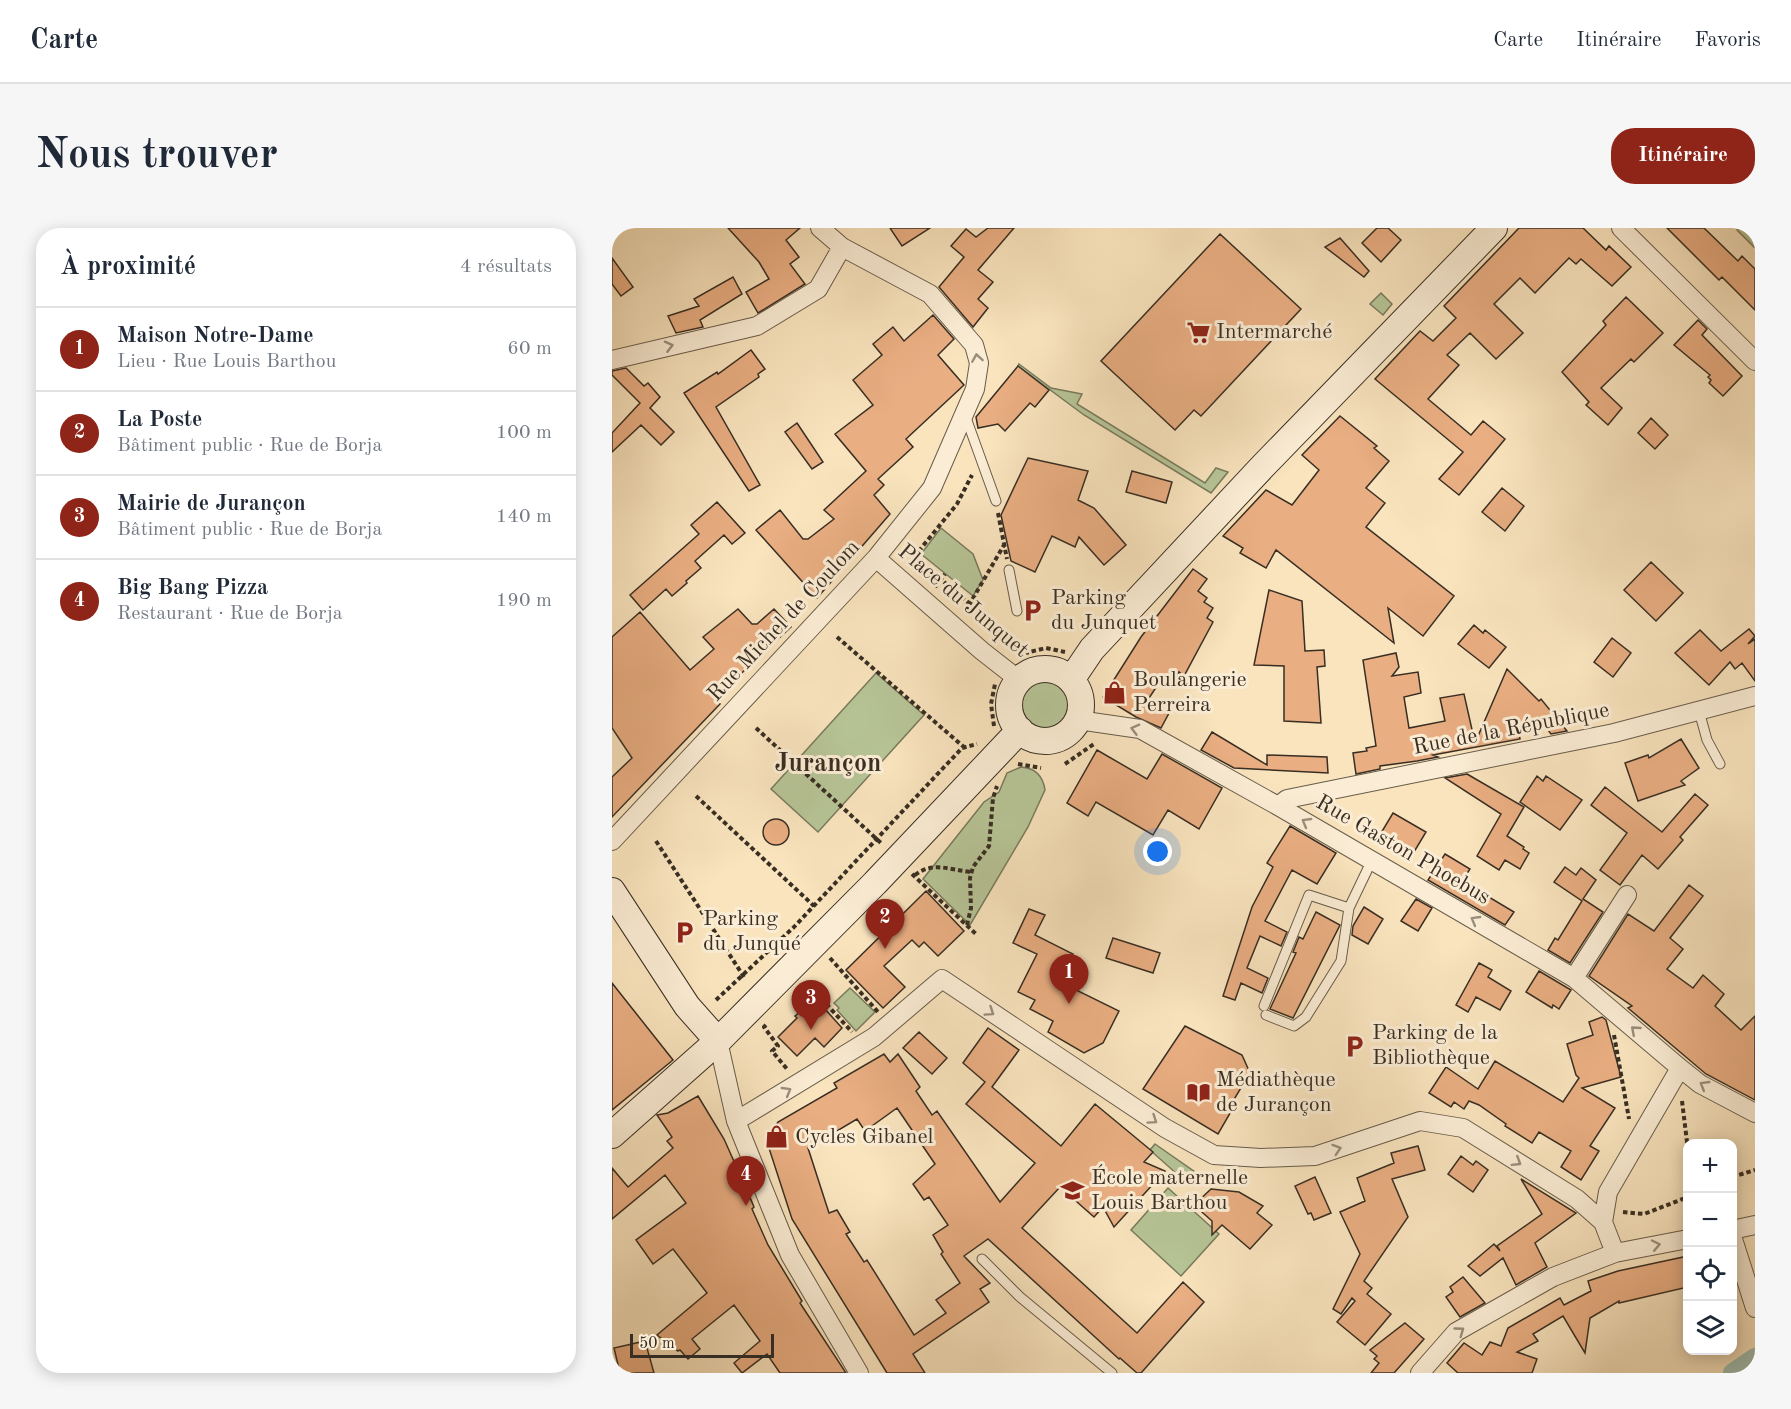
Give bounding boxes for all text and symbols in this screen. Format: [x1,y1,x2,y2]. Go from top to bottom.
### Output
text: Carte [30,27,98,55]
text: Carte [1493,30,1543,51]
text: Itinéraire [1576,30,1662,51]
text: Favoris [1695,30,1761,51]
button: Itinéraire [1611,128,1755,184]
text: Nous trouver [36,135,278,177]
text: À proximité [60,254,196,280]
text: 4 résultats [460,257,552,277]
supermarket icon: Intermarché [1185,319,1211,345]
place label: Intermarché [1216,321,1332,343]
text: Maison Notre-Dame [117,325,314,347]
text: 1 [74,339,85,359]
text: 60 m [507,339,552,359]
one-way arrow [664,340,674,353]
text: Lieu · Rue Louis Barthou [117,352,336,372]
one-way arrow [971,353,983,362]
text: La Poste [117,409,202,431]
text: 2 [74,423,85,443]
text: 100 m [496,423,552,443]
text: Bâtiment public · Rue de Borja [117,436,382,456]
text: Mairie de Jurançon [117,493,306,515]
text: 3 [74,507,85,527]
text: 140 m [496,507,552,527]
text: Bâtiment public · Rue de Borja [117,520,382,540]
street label: Rue Michel de Coulom [704,536,864,706]
street label: Place du Junquet [893,540,1033,662]
text: Big Bang Pizza [117,577,268,599]
place label: Parking du Junquet [1051,587,1157,634]
text: 4 [74,591,85,611]
text: 190 m [496,591,552,611]
parking icon: Parking du Junquet [1020,598,1046,624]
text: Restaurant · Rue de Borja [117,604,343,624]
place label: Boulangerie Perreira [1133,669,1247,716]
shop icon: Boulangerie Perreira [1102,680,1128,706]
street label: Rue de la République [1411,699,1611,759]
one-way arrow [1130,724,1140,737]
district label: Jurançon [774,751,882,777]
street label: Rue Gaston Phoebus [1312,791,1494,909]
one-way arrow [1302,818,1312,829]
your location [1143,837,1172,866]
pin: 2 [866,900,904,949]
place label: Parking du Junqué [703,908,801,955]
one-way arrow [1471,916,1481,927]
parking icon: Parking du Junqué [672,919,698,945]
pin: 1 [1050,954,1088,1004]
pin: 3 [792,980,830,1030]
one-way arrow [984,1004,995,1015]
place label: Parking de la Bibliothèque [1372,1022,1498,1069]
one-way arrow [1631,1026,1642,1037]
parking icon: Parking de la Bibliothèque [1341,1033,1367,1059]
place label: Médiathèque de Jurançon [1216,1069,1336,1116]
library icon: Médiathèque de Jurançon [1185,1080,1211,1106]
one-way arrow [1699,1082,1710,1093]
one-way arrow [781,1087,791,1098]
one-way arrow [1146,1113,1157,1124]
shop icon: Cycles Gibanel [764,1124,790,1150]
place label: Cycles Gibanel [795,1126,934,1148]
map controls [1683,1139,1737,1355]
button: + [1683,1139,1737,1193]
one-way arrow [1331,1144,1342,1156]
one-way arrow [1511,1154,1521,1166]
pin: 4 [726,1156,766,1206]
place label: École maternelle Louis Barthou [1091,1164,1248,1214]
school or university icon: École maternelle Louis Barthou [1060,1178,1086,1204]
button: − [1683,1193,1737,1247]
one-way arrow [1651,1239,1661,1252]
button: locate [1683,1247,1737,1301]
button: layers [1683,1301,1737,1355]
one-way arrow [1454,1327,1465,1338]
scale bar [630,1331,774,1358]
text: 50 m [639,1336,675,1352]

